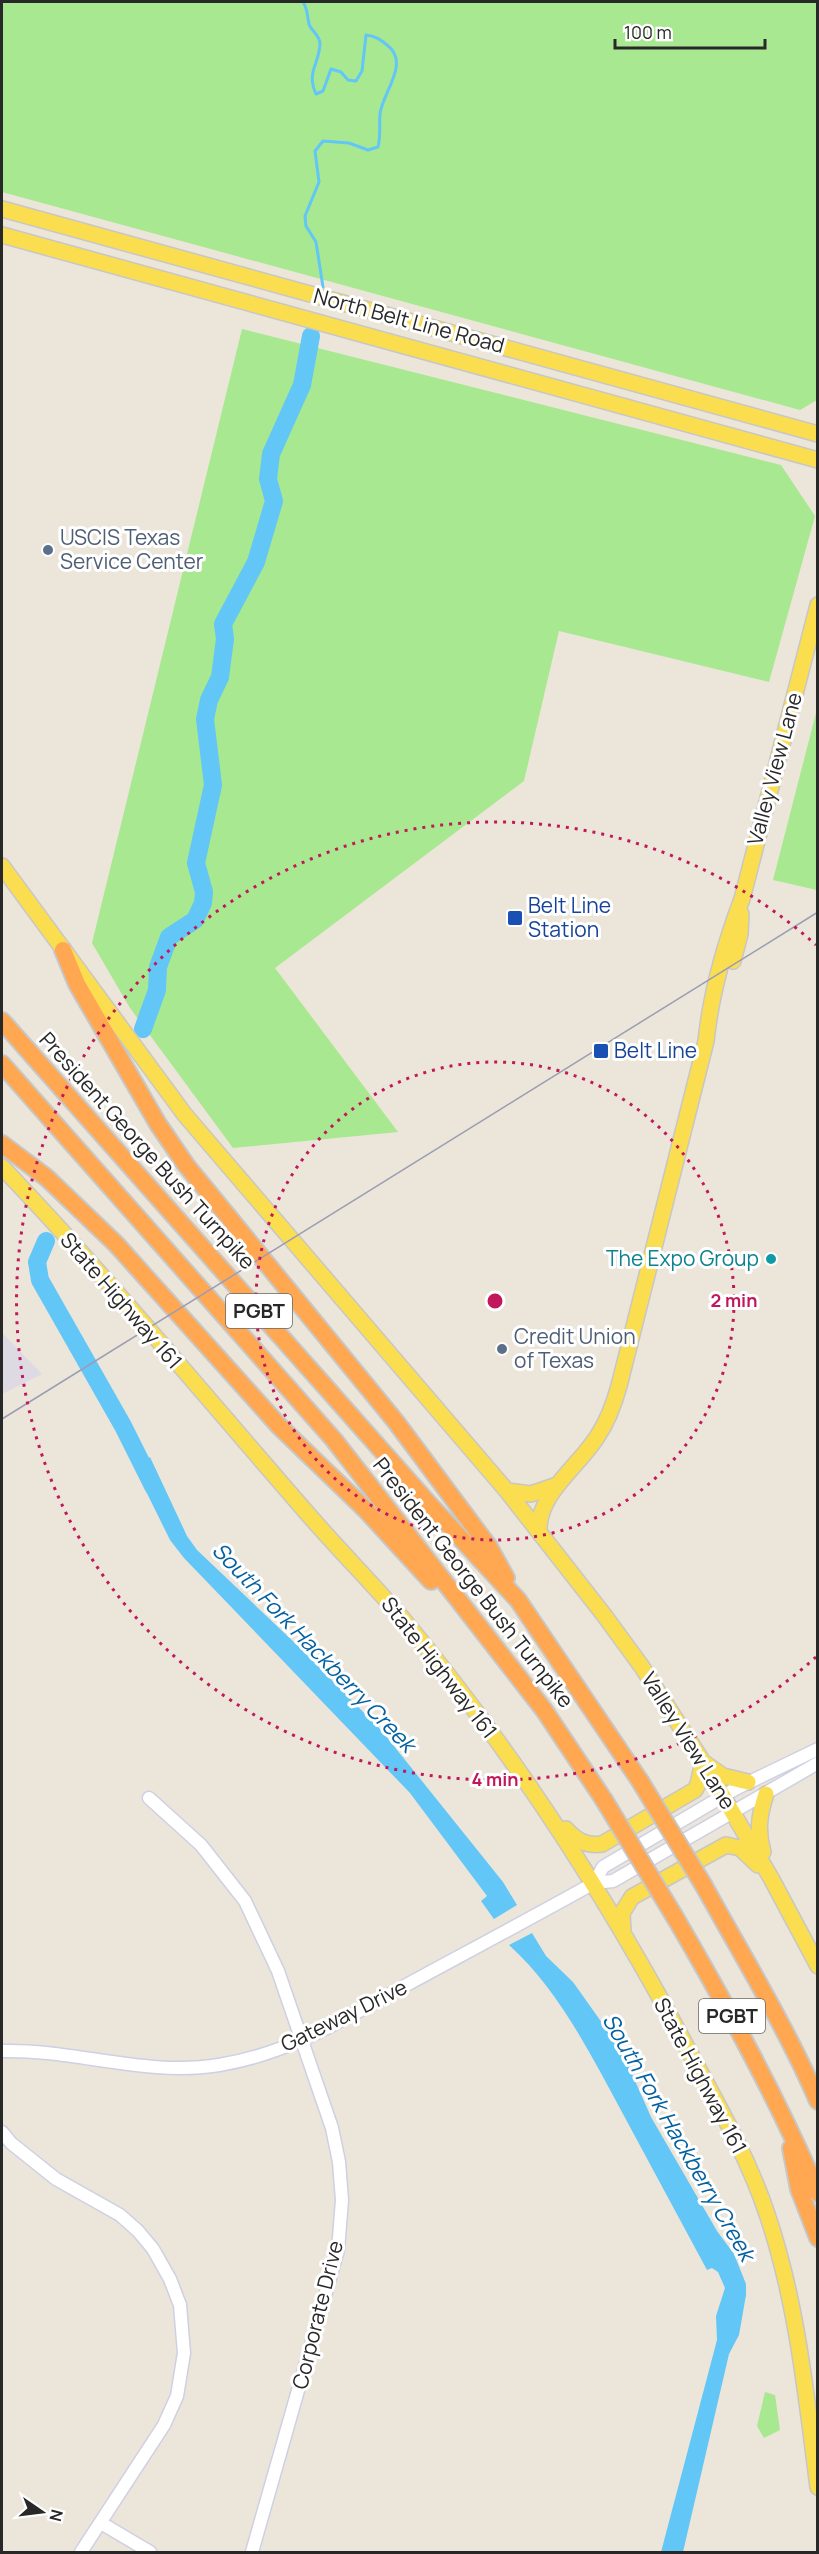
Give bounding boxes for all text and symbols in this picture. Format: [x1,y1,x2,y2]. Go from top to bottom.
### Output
scale bar [615,12,765,50]
text: 100 m [624,20,672,44]
street label: North Belt Line Road [311,281,508,359]
place label: USCIS Texas Service Center [60,523,204,575]
marker: USCIS Texas Service Center [41,543,55,557]
street label: Valley View Lane [740,689,808,848]
place label: Belt Line Station [528,891,611,943]
marker: Belt Line Station [506,909,524,927]
street label: President George Bush Turnpike [34,1026,262,1275]
place label: Belt Line [614,1036,697,1064]
marker: Belt Line [592,1042,610,1060]
street label: State Highway 161 [55,1226,189,1375]
place label: The Expo Group [606,1244,759,1272]
marker: The Expo Group [764,1252,778,1266]
text: 2 min [711,1288,757,1312]
centre of rings [485,1291,505,1311]
road number: PGBT [226,1294,292,1328]
place label: Credit Union of Texas [514,1322,636,1374]
marker: Credit Union of Texas [495,1342,509,1356]
street label: President George Bush Turnpike [367,1452,580,1713]
water label: South Fork Hackberry Creek [206,1536,425,1761]
street label: State Highway 161 [376,1591,504,1744]
street label: Valley View Lane [635,1667,742,1814]
text: 4 min [471,1767,519,1791]
street label: Gateway Drive [276,1972,411,2058]
street label: State Highway 161 [648,1993,754,2158]
road number: PGBT [699,1999,765,2033]
water label: South Fork Hackberry Creek [596,2008,764,2269]
street label: Corporate Drive [285,2238,349,2392]
north arrow [12,2482,72,2542]
text: N [44,2507,69,2524]

